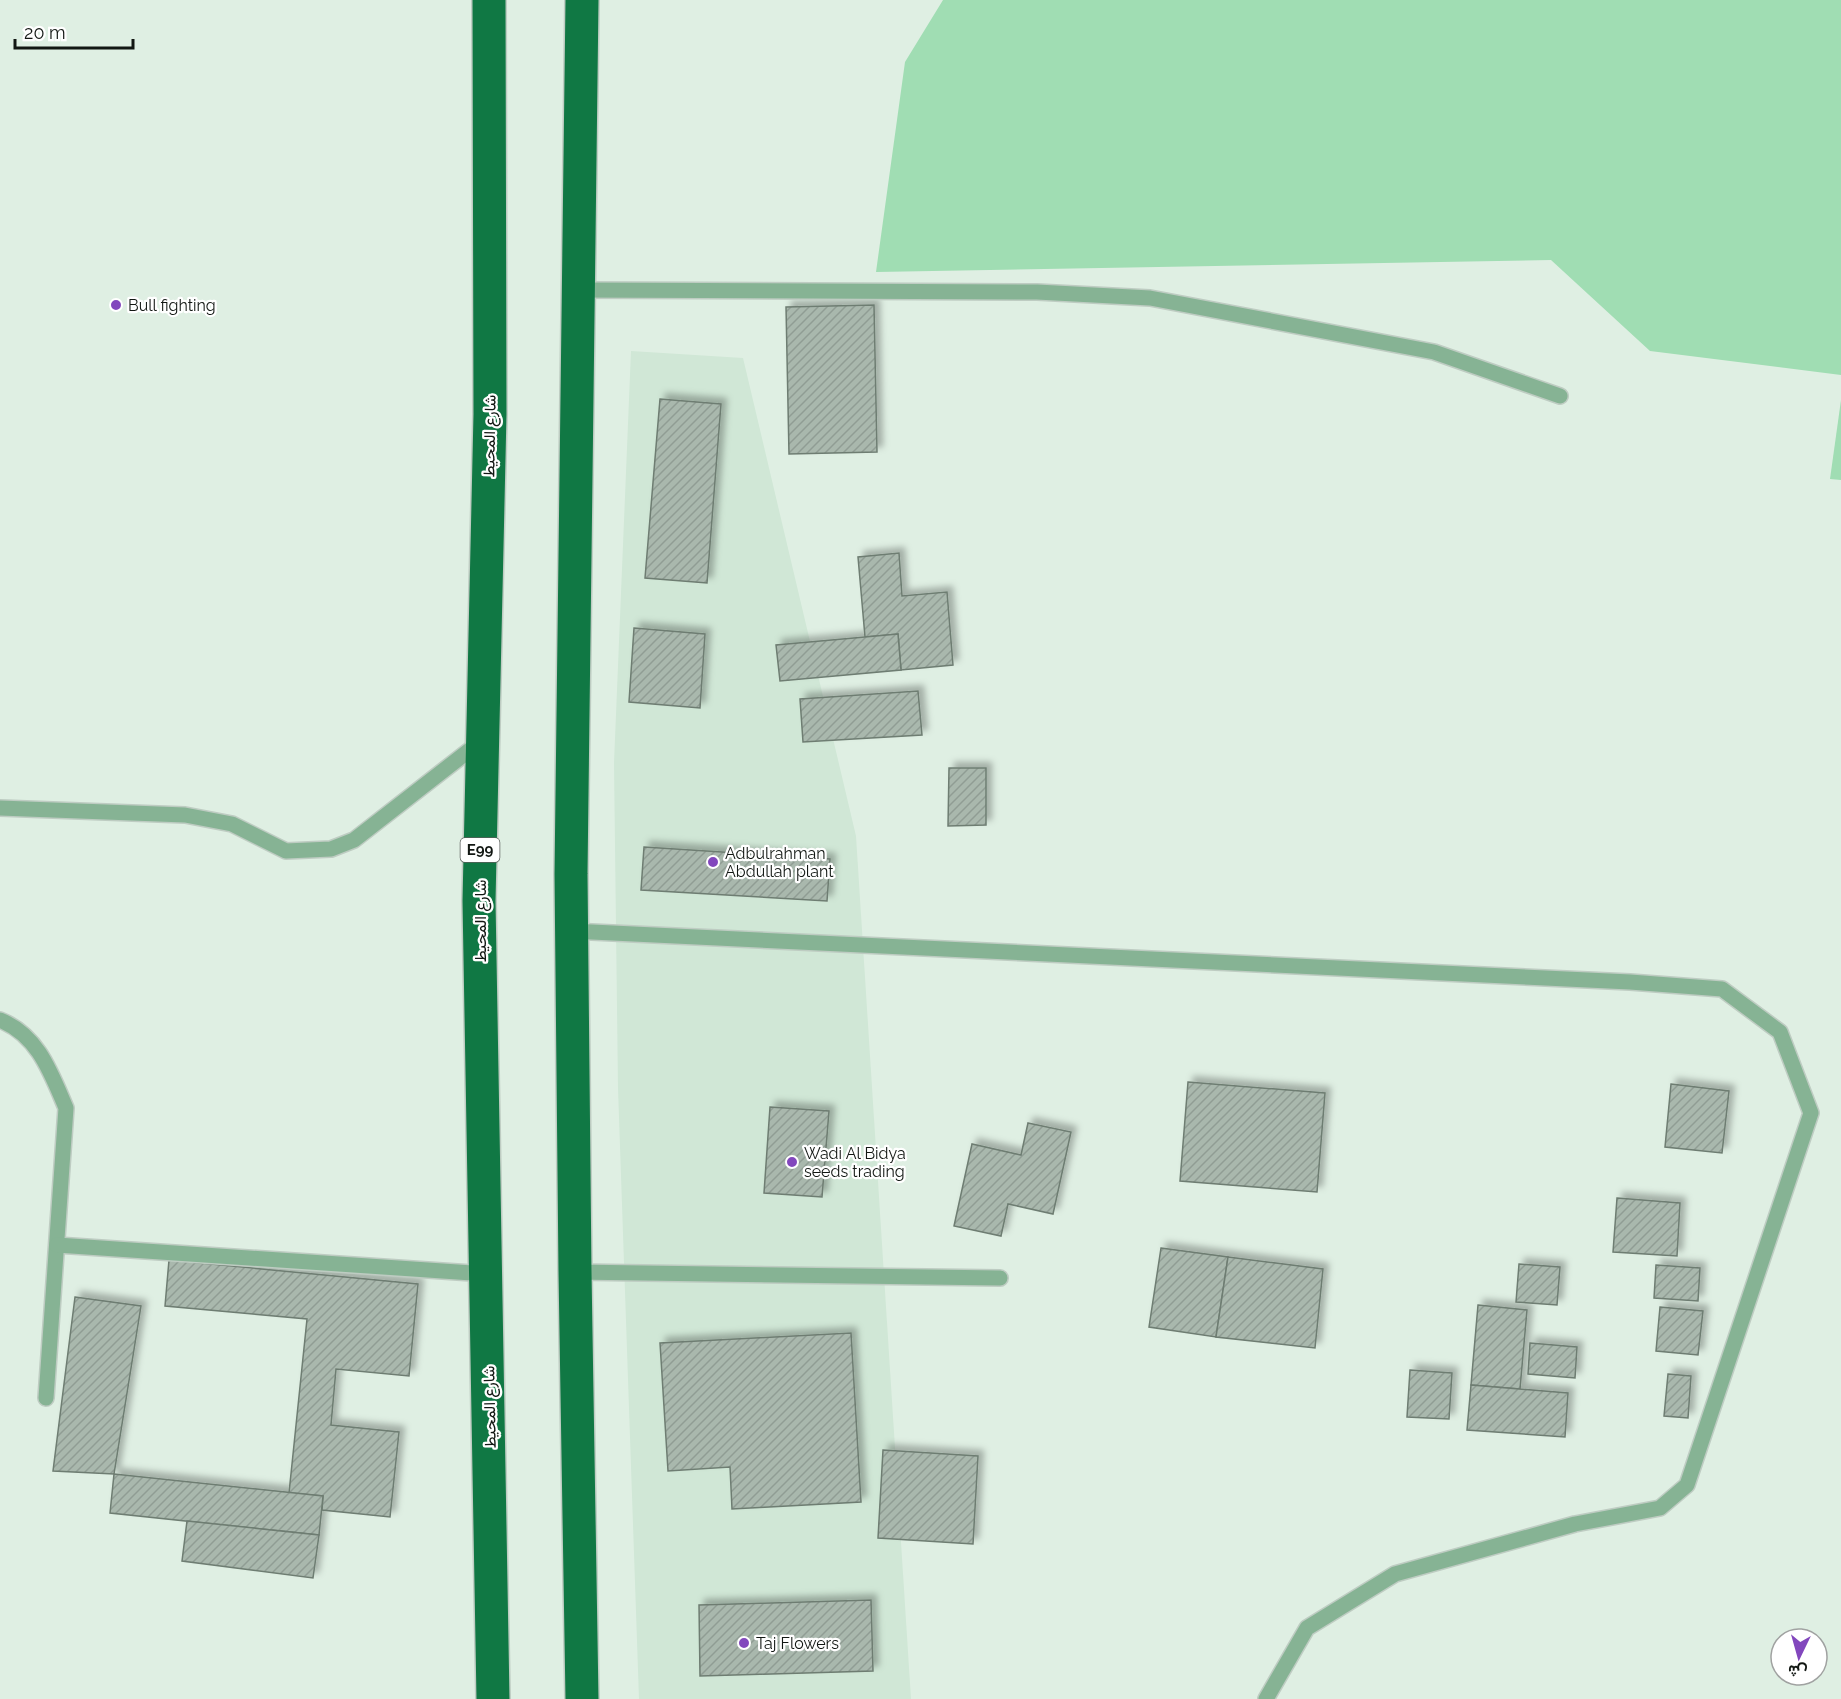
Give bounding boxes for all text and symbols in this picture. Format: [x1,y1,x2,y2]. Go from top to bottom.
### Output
scale bar [15,12,134,50]
text: 20 m [24,22,66,43]
place label: Bull fighting [128,296,216,315]
marker: Bull fighting [109,298,123,312]
street label: شارع المحيط [479,395,502,478]
road number: E99 [460,838,500,862]
place label: Adbulrahman Abdullah plant [725,844,834,881]
marker: Adbulrahman Abdullah plant [706,855,720,869]
street label: شارع المحيط [471,880,492,962]
place label: Wadi Al Bidya seeds trading [804,1144,906,1181]
marker: Wadi Al Bidya seeds trading [785,1155,799,1169]
street label: شارع المحيط [479,1365,502,1448]
north arrow [1769,1627,1829,1687]
place label: Taj Flowers [756,1634,839,1653]
marker: Taj Flowers [737,1636,751,1650]
text: ش [1787,1661,1808,1682]

